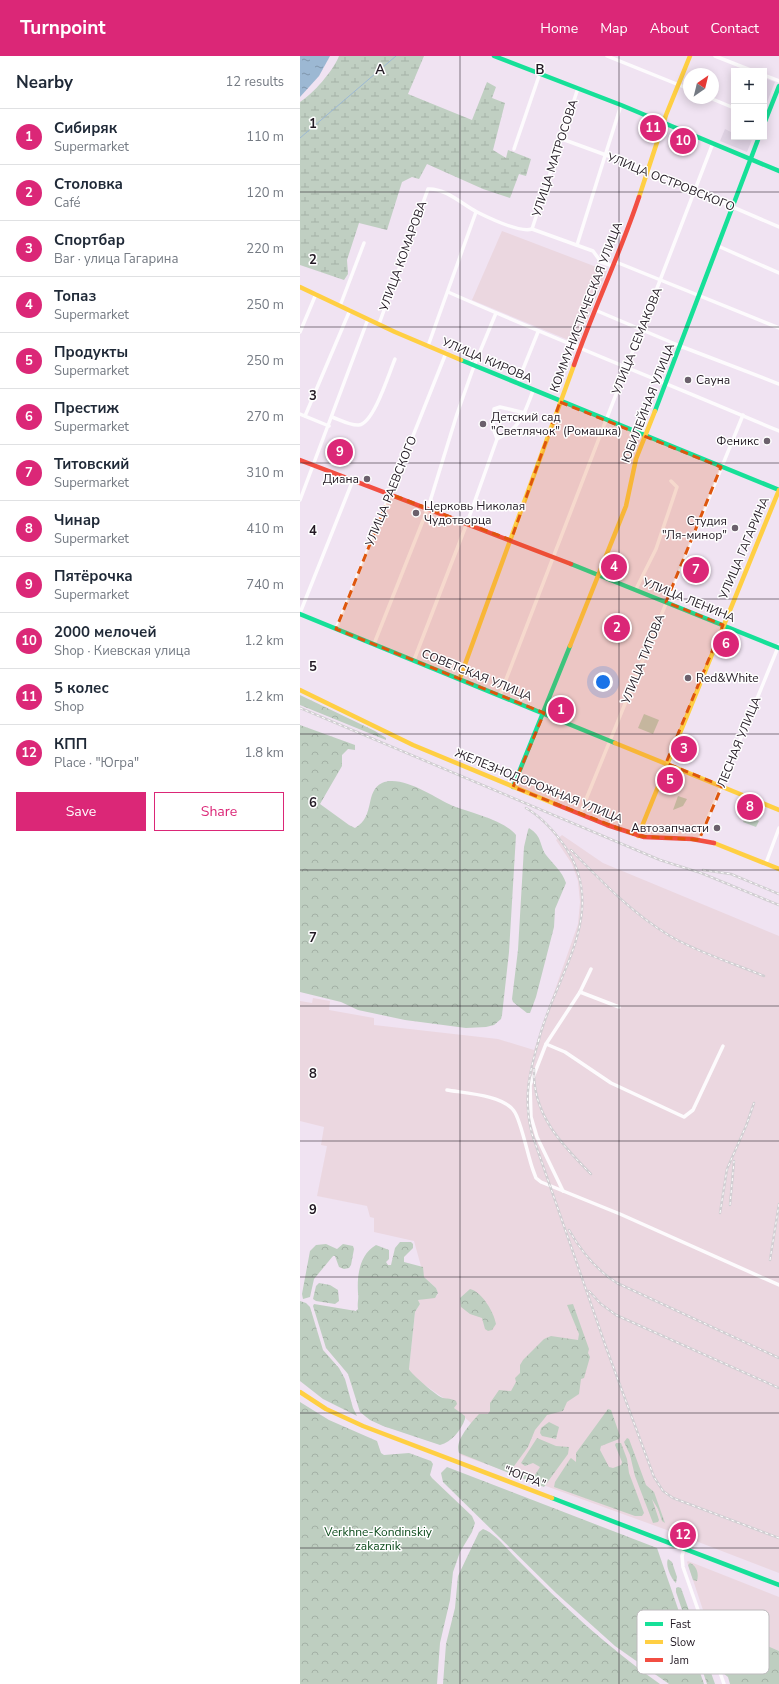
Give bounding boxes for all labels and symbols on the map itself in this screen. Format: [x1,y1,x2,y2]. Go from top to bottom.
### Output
text: A [375,61,385,79]
text: B [536,61,545,79]
north arrow [683,68,719,104]
street label: УЛИЦА МАТРОСОВА [528,97,582,220]
pin: 11 [640,113,666,143]
text: 1 [309,115,317,133]
pin: 10 [670,126,696,156]
street label: УЛИЦА ОСТРОВСКОГО [604,149,737,215]
street label: УЛИЦА КОМАРОВА [375,199,430,314]
street label: КОММУНИСТИЧЕСКАЯ УЛИЦА [546,219,626,395]
text: 2 [309,251,317,269]
street label: УЛИЦА СЕМАКОВА [608,285,666,398]
street label: УЛИЦА КИРОВА [438,333,535,386]
street label: ЮБИЛЕЙНАЯ УЛИЦА [618,341,678,465]
place label: Сауна [696,372,730,388]
marker: Сауна [683,375,693,385]
text: 3 [309,387,317,405]
place label: Детский сад "Светлячок" (Ромашка) [491,409,622,439]
marker: Детский сад "Светлячок" (Ромашка) [478,419,488,429]
street label: УЛИЦА РАЕВСКОГО [361,433,420,550]
place label: Феникс [716,433,759,449]
marker: Феникс [762,436,772,446]
pin: 9 [327,437,353,467]
place label: Диана [323,471,359,487]
marker: Диана [362,474,372,484]
street label: УЛИЦА ГАГАРИНА [715,494,773,602]
place label: Церковь Николая Чудотворца [424,498,525,528]
marker: Церковь Николая Чудотворца [411,508,421,518]
place label: Студия "Ля-минор" [662,513,727,543]
text: 4 [309,522,317,540]
marker: Студия "Ля-минор" [730,523,740,533]
pin: 4 [601,552,627,582]
pin: 7 [683,555,709,585]
street label: УЛИЦА ЛЕНИНА [639,574,738,626]
street label: УЛИЦА ТИТОВА [617,611,668,707]
pin: 2 [604,613,630,643]
pin: 6 [713,629,739,659]
street label: СОВЕТСКАЯ УЛИЦА [419,645,535,705]
text: 5 [309,658,317,676]
place label: Red&White [696,670,759,686]
your location [593,672,613,692]
marker: Red&White [683,673,693,683]
street label: ЛЕСНАЯ УЛИЦА [713,694,765,790]
pin: 1 [548,695,574,725]
pin: 3 [671,734,697,764]
street label: ЖЕЛЕЗНОДОРОЖНАЯ УЛИЦА [453,745,626,827]
pin: 5 [657,765,683,795]
pin: 8 [737,792,763,822]
text: 6 [309,794,317,812]
place label: Автозапчасти [631,820,709,836]
marker: Автозапчасти [712,823,722,833]
text: 7 [309,929,317,947]
text: 8 [309,1065,317,1083]
text: 9 [309,1201,317,1219]
street label: "ЮГРА" [502,1462,548,1492]
pin: 12 [670,1520,696,1550]
park label: Verkhne-Kondinskiy zakaznik [323,1524,433,1554]
legend [637,1610,769,1674]
text: Fast [670,1617,691,1632]
text: Slow [670,1635,695,1650]
text: Jam [669,1653,689,1668]

